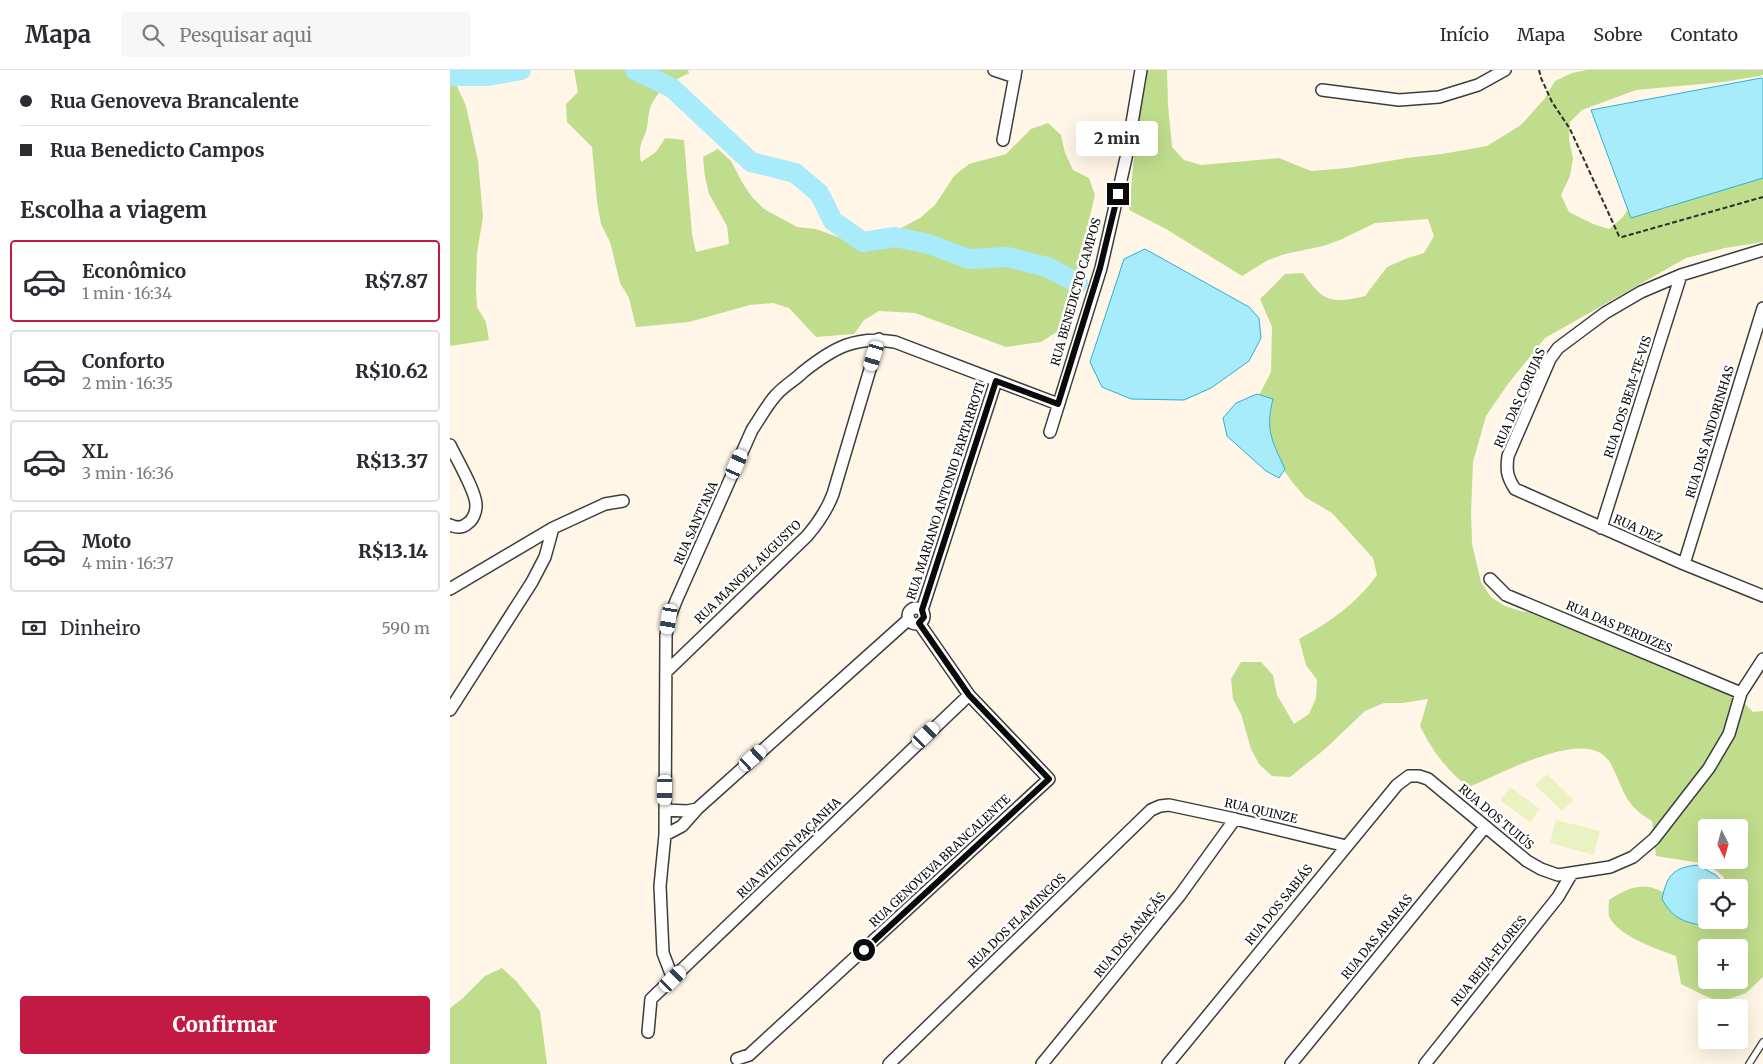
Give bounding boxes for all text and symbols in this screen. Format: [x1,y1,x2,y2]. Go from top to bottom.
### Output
search box [121,12,471,57]
text: Mapa [25,19,91,50]
icon: search [139,21,167,49]
text: Pesquisar aqui [179,23,312,47]
text: Início [1440,23,1489,46]
text: Mapa [1517,23,1565,46]
text: Sobre [1593,23,1643,46]
text: Contato [1671,23,1738,46]
text: Rua Genoveva Brancalente [50,89,299,113]
callout: 2 min [1077,122,1159,156]
text: 2 min [1094,128,1140,148]
text: Rua Benedicto Campos [50,138,265,162]
route end [1107,183,1129,205]
text: Escolha a viagem [20,196,207,224]
street label: RUA BENEDICTO CAMPOS [1047,216,1104,368]
icon: car [22,259,67,304]
text: Econômico [82,259,186,283]
text: R$7.87 [365,269,428,293]
text: 1 min · 16:34 [82,283,172,303]
street label: RUA DOS BEM-TE-VIS [1601,334,1654,460]
car [862,339,885,373]
street label: RUA DAS CORUJAS [1491,346,1548,450]
icon: car [22,349,67,394]
text: Conforto [82,349,165,373]
text: R$10.62 [355,359,428,383]
street label: RUA DAS ANDORINHAS [1682,364,1737,500]
text: 2 min · 16:35 [82,373,173,393]
street label: RUA MARIANO ANTONIO FARTARROTI [903,380,988,601]
icon: car [22,439,67,484]
text: XL [82,439,108,463]
car [724,447,749,481]
text: R$13.37 [356,449,428,473]
text: 3 min · 16:36 [82,463,174,483]
street label: RUA SANT’ANA [670,478,721,567]
street label: RUA DEZ [1611,511,1665,546]
street label: RUA MANOEL AUGUSTO [691,517,804,627]
icon: car [22,529,67,574]
text: Moto [82,529,131,553]
text: R$13.14 [358,539,428,563]
text: 4 min · 16:37 [82,553,174,573]
street label: RUA DAS PERDIZES [1564,597,1675,656]
car [659,603,678,635]
icon: cash [20,614,48,642]
text: Dinheiro [60,616,141,640]
text: 590 m [381,618,430,638]
car [910,719,942,751]
car [736,742,769,774]
car [657,775,672,805]
street label: RUA DOS TUIÚS [1456,781,1537,852]
street label: RUA GENOVEVA BRANCALENTE [866,791,1014,930]
street label: RUA WILTON PAÇANHA [734,794,844,901]
street label: RUA QUINZE [1223,795,1299,826]
north arrow [1698,819,1748,869]
map controls [1698,819,1748,1049]
street label: RUA DOS SABIÁS [1242,861,1316,948]
street label: RUA DOS FLAMINGOS [965,870,1069,971]
button: locate [1698,879,1748,929]
street label: RUA DOS ANAÇÃS [1091,889,1168,980]
street label: RUA DAS ARARAS [1338,891,1415,982]
street label: RUA BEIJA-FLORES [1448,913,1529,1009]
route start [853,939,875,961]
button: + [1698,939,1748,989]
car [657,963,689,995]
button: Confirmar [20,996,430,1054]
button: − [1698,999,1748,1049]

